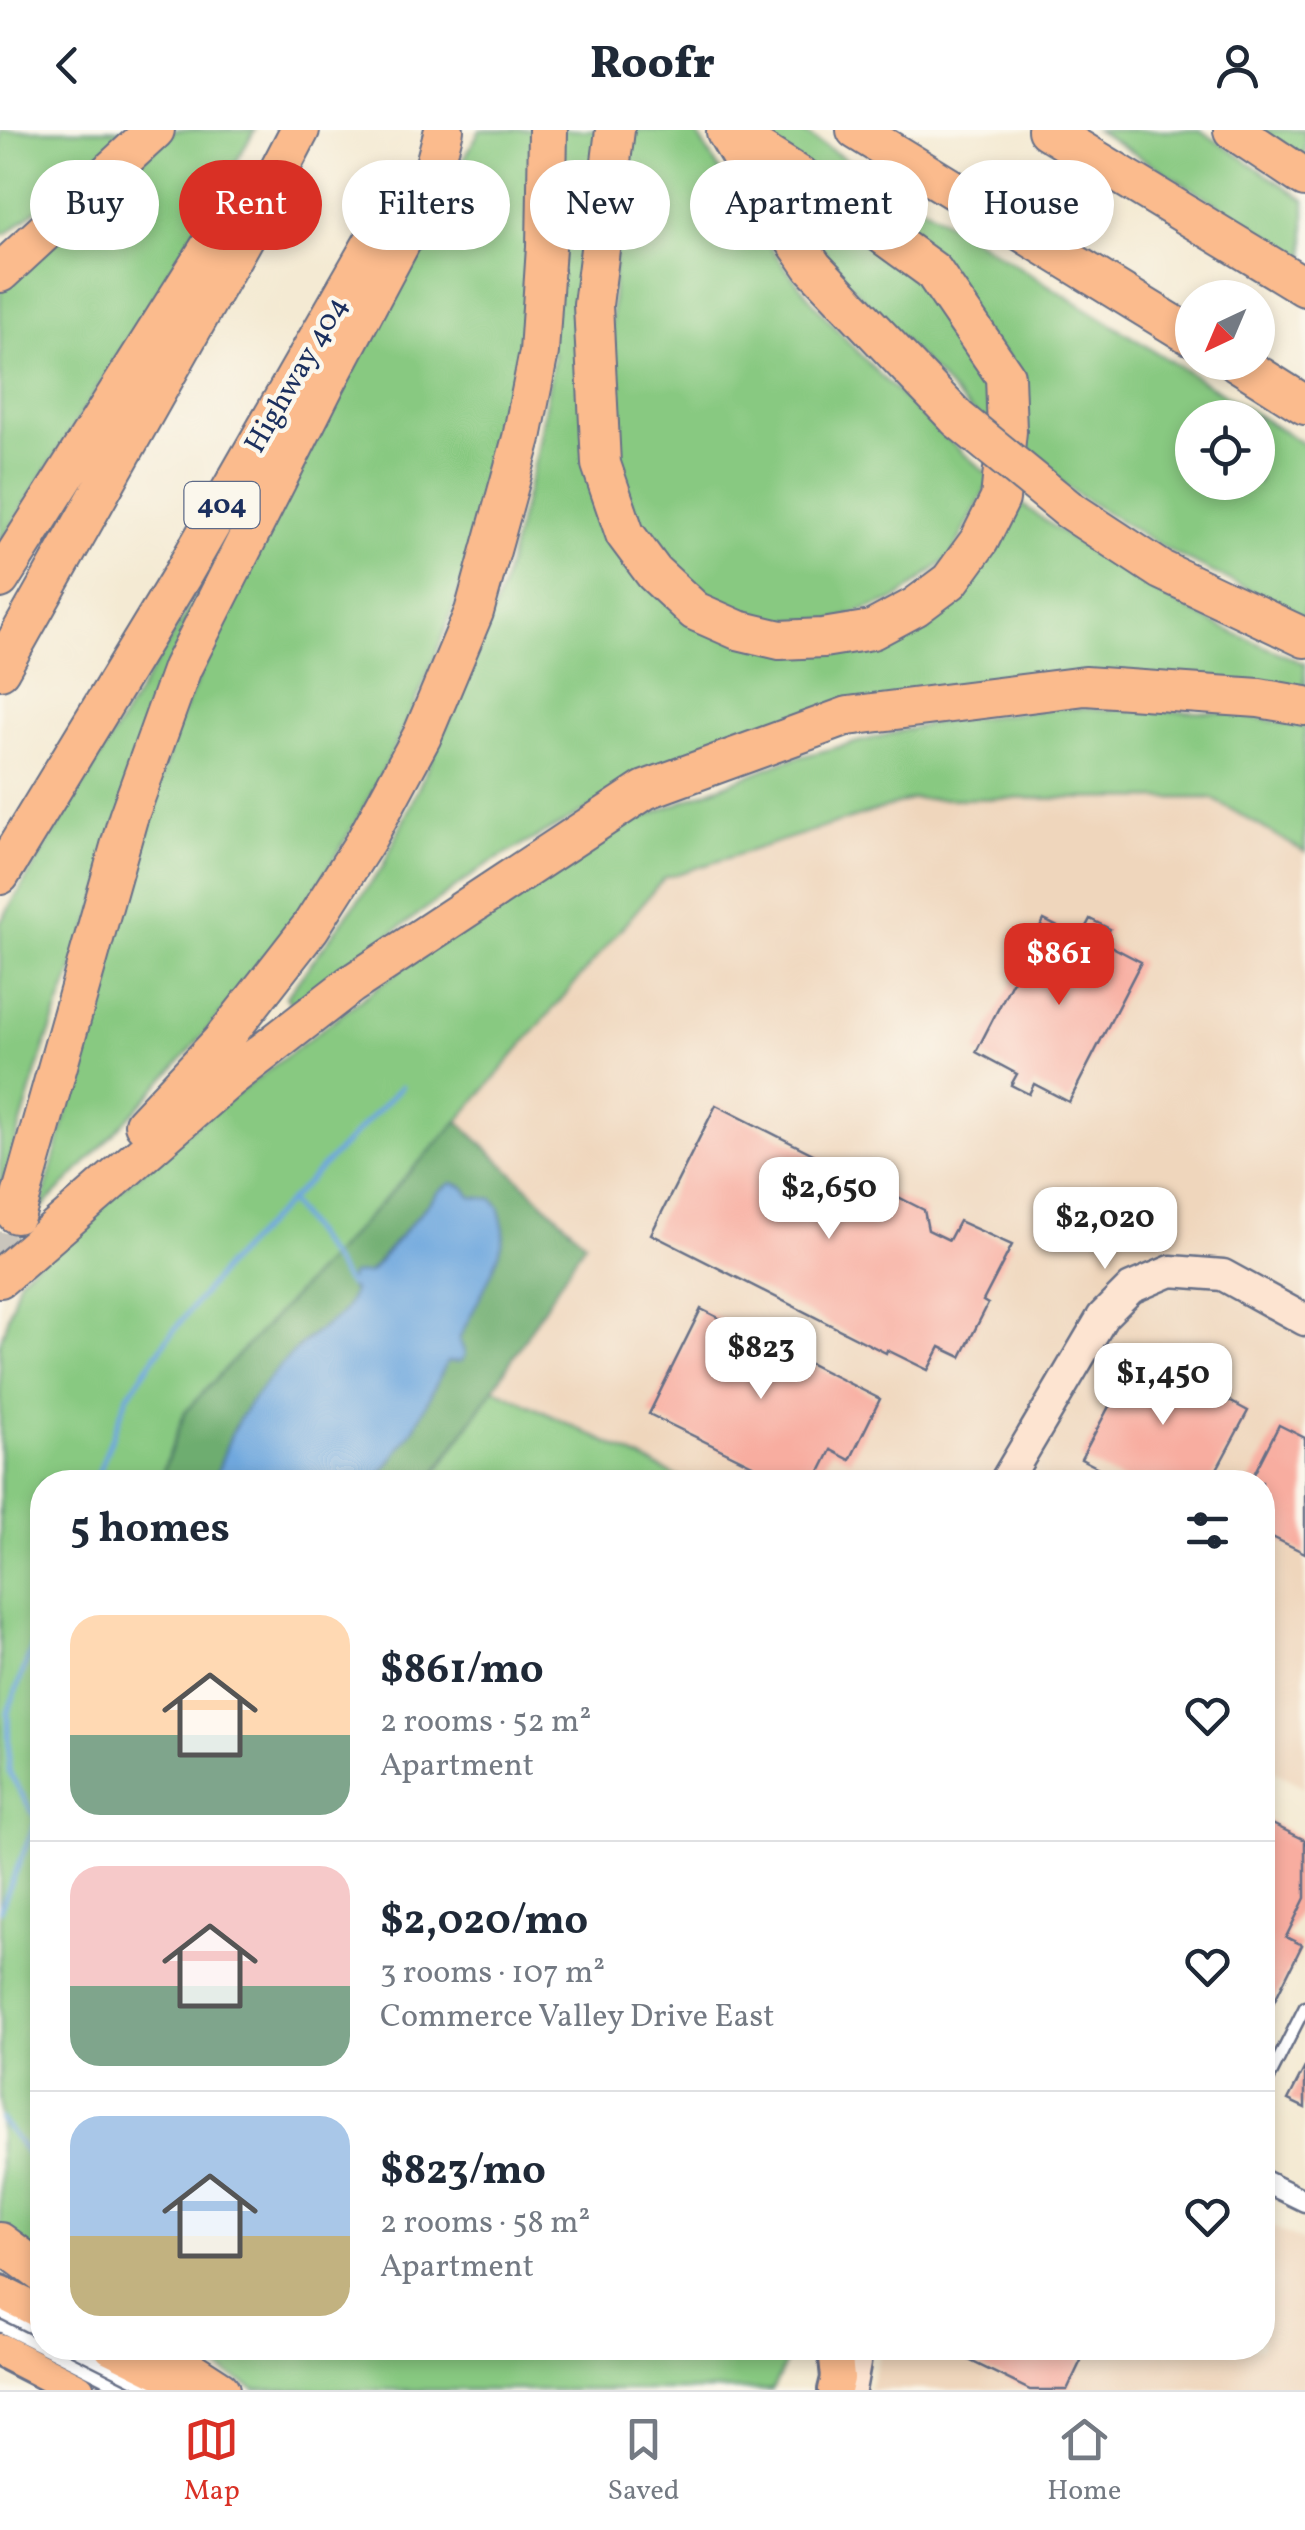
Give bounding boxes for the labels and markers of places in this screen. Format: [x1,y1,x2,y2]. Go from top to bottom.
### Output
pin: $861 [1000,923,1118,1008]
pin: $2,650 [748,1157,910,1242]
pin: $2,020 [1024,1187,1186,1272]
pin: $823 [702,1317,820,1402]
pin: $1,450 [1082,1343,1244,1428]

